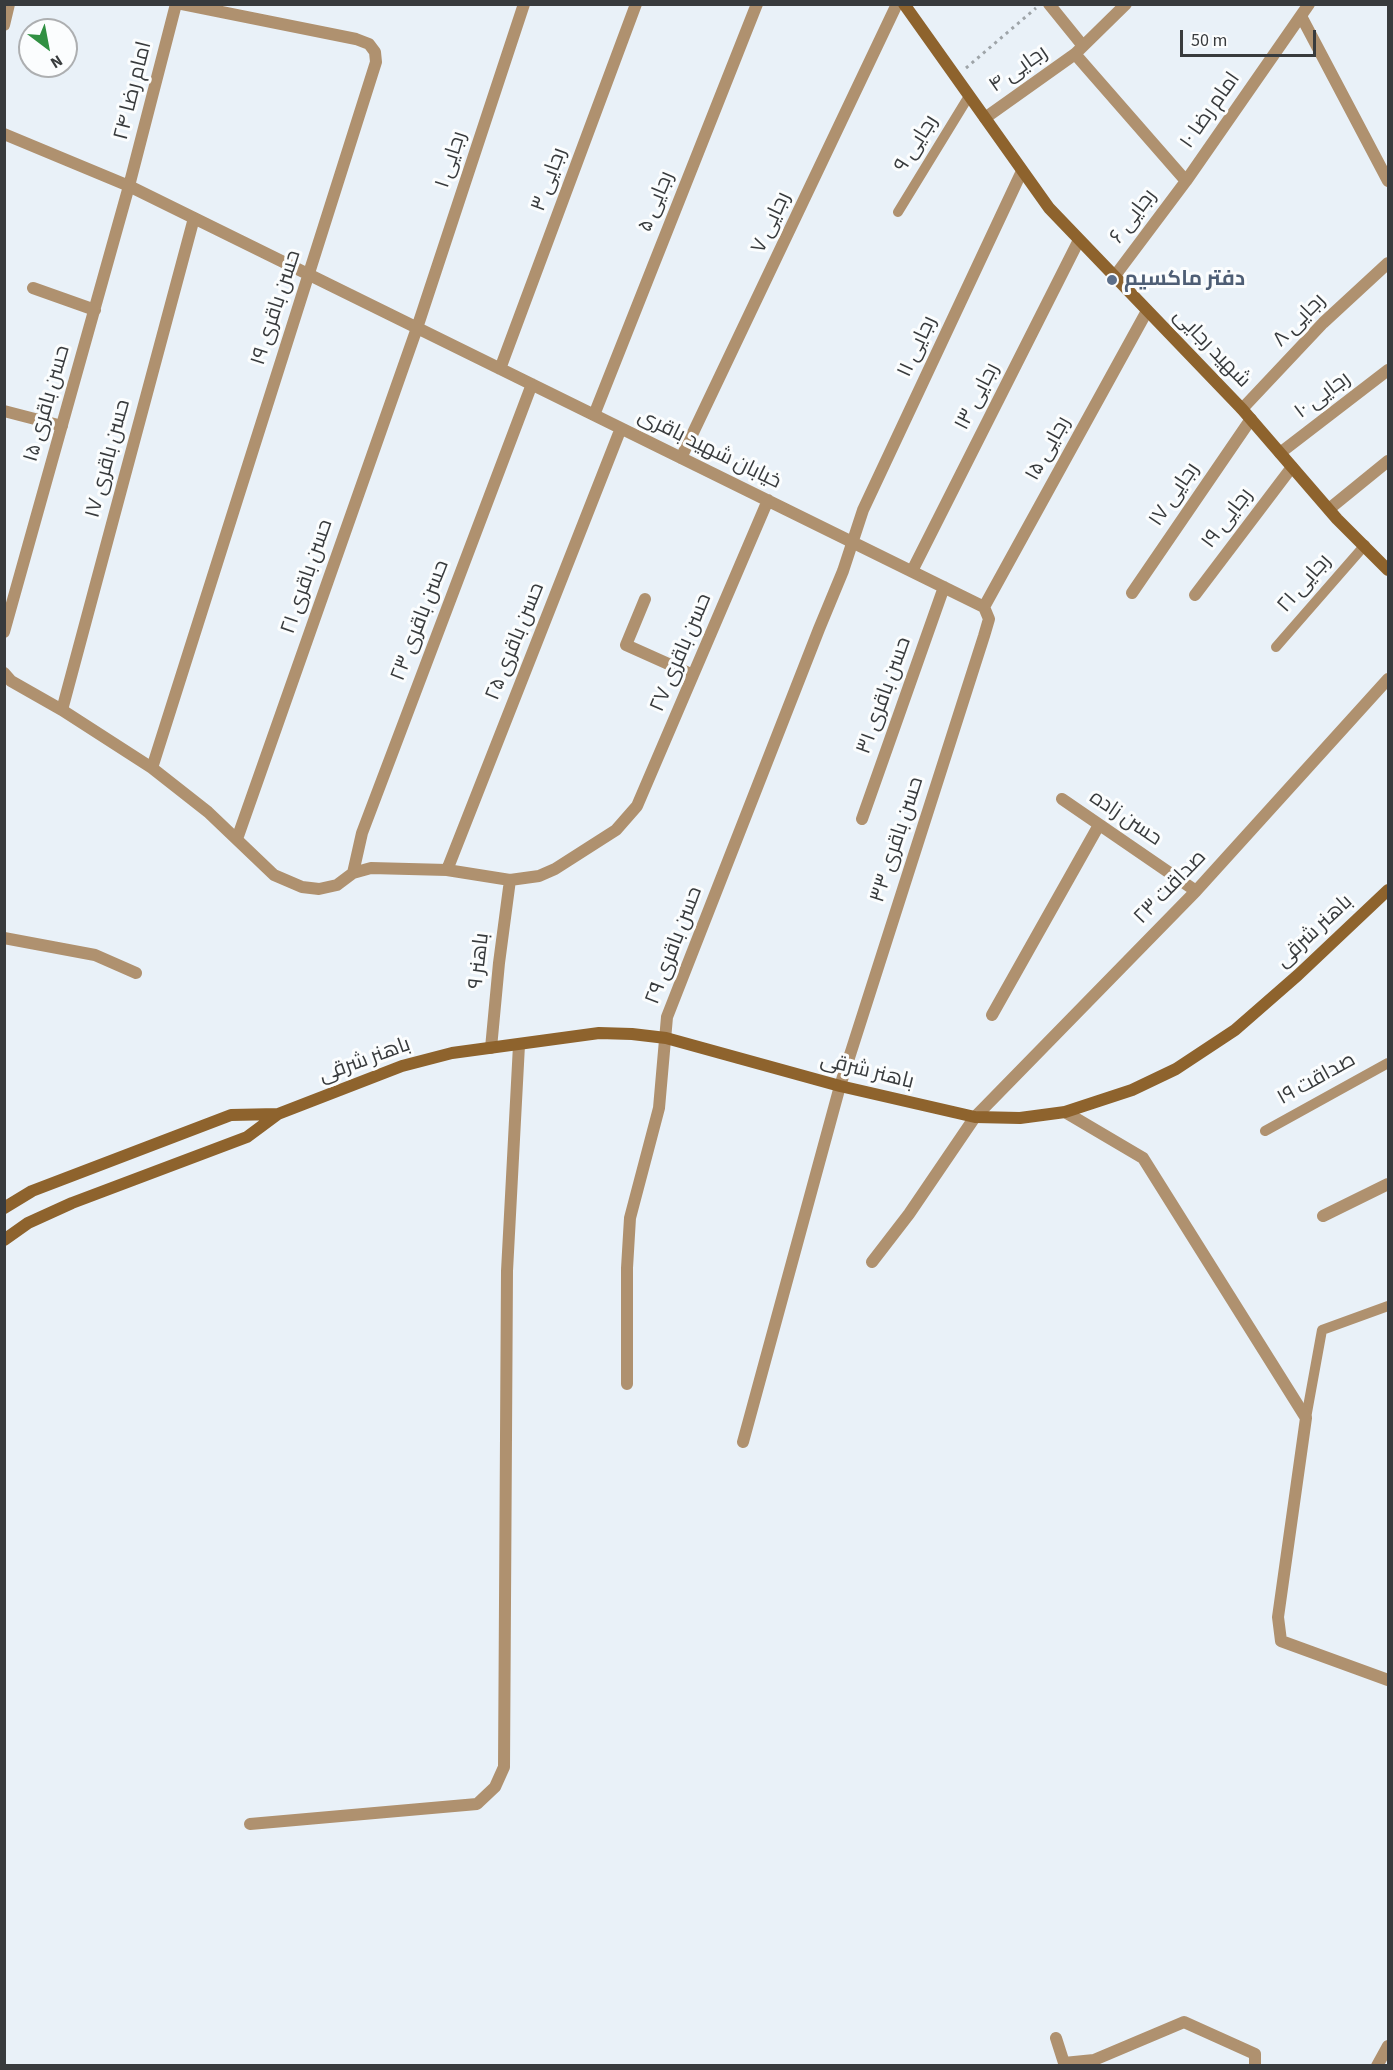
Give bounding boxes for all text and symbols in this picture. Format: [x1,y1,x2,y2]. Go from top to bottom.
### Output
north arrow [18,18,78,78]
scale bar [1183,18,1320,56]
text: 50 m [1191,28,1227,53]
street label: امام رضا ۲۴ [110,39,158,143]
street label: رجایی ۴ [985,41,1053,99]
text: N [46,49,67,74]
street label: امام رضا ۱۰ [1176,68,1246,154]
street label: رجایی ۹ [890,111,944,177]
street label: رجایی ۱ [431,128,473,192]
street label: رجایی ۳ [527,145,573,215]
street label: رجایی ۵ [633,168,681,236]
street label: رجایی ۶ [1105,185,1163,249]
street label: رجایی ۷ [747,188,797,258]
street label: حسن باقری ۱۹ [247,247,307,369]
place label: دفتر ماکسیم [1124,267,1245,293]
marker: دفتر ماکسیم [1105,273,1119,287]
street label: رجایی ۸ [1268,289,1332,353]
street label: شهید رجایی [1167,304,1255,394]
street label: رجایی ۱۱ [893,312,943,382]
street label: حسن باقری ۱۵ [19,343,77,465]
street label: رجایی ۱۳ [950,359,1006,435]
street label: رجایی ۱۰ [1290,367,1356,425]
street label: حسن باقری ۱۷ [81,397,137,521]
street label: خیابان شهید باقری [633,404,785,496]
street label: رجایی ۱۵ [1021,412,1077,486]
street label: رجایی ۱۷ [1145,458,1205,532]
street label: رجایی ۱۹ [1197,484,1259,554]
street label: حسن باقری ۲۱ [277,516,339,638]
street label: رجایی ۲۱ [1273,550,1337,618]
street label: حسن باقری ۲۳ [386,557,456,685]
street label: حسن باقری ۲۵ [481,580,551,704]
street label: حسن باقری ۲۷ [646,590,718,716]
street label: حسن باقری ۳۱ [852,634,918,758]
street label: حسن باقری ۳۳ [866,774,930,906]
street label: حسن زاده [1084,786,1166,852]
street label: صداقت ۲۳ [1129,846,1213,930]
street label: حسن باقری ۲۹ [641,884,709,1008]
street label: باهنر شرقی [1271,890,1359,974]
street label: باهنر ۹ [464,932,496,990]
street label: باهنر شرقی [316,1033,414,1089]
street label: باهنر شرقی [818,1048,916,1096]
street label: صداقت ۱۹ [1273,1048,1361,1112]

